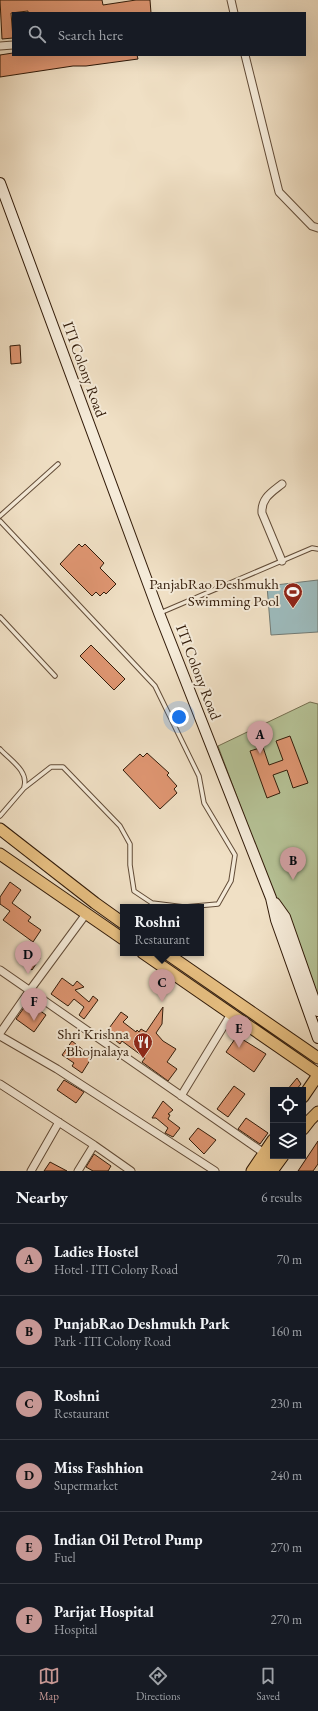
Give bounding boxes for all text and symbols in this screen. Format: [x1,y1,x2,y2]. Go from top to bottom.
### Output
search box [12,12,306,56]
icon: search [26,23,48,45]
text: Search here [58,25,123,44]
street label: ITI Colony Road [59,319,111,420]
place label: PanjabRao Deshmukh Swimming Pool [149,574,279,610]
sports icon: PanjabRao Deshmukh Swimming Pool [282,581,304,609]
street label: ITI Colony Road [172,622,226,723]
your location [169,707,189,727]
pin: A [247,721,273,754]
pin: B [280,847,306,880]
popup [120,904,204,956]
text: Roshni [134,912,180,931]
text: Restaurant [134,931,190,948]
pin: D [15,941,41,974]
pin: C [149,969,175,1002]
pin: F [21,988,47,1021]
pin: E [226,1015,252,1048]
place label: Shri Krishna Bhojnalaya [57,1024,129,1060]
restaurant icon: Shri Krishna Bhojnalaya [132,1031,154,1059]
map controls [270,1087,306,1159]
button: locate [270,1087,306,1123]
button: layers [270,1123,306,1159]
text: Nearby [16,1186,68,1208]
text: 6 results [261,1189,302,1206]
text: Ladies Hostel [54,1242,138,1261]
text: A [24,1251,34,1268]
text: 70 m [277,1251,302,1268]
text: Hotel · ITI Colony Road [54,1261,178,1278]
text: PunjabRao Deshmukh Park [54,1314,229,1333]
text: B [25,1323,33,1340]
text: 160 m [271,1323,302,1340]
text: Park · ITI Colony Road [54,1333,171,1350]
text: Roshni [54,1386,100,1405]
text: C [24,1395,34,1412]
text: 230 m [271,1395,302,1412]
text: Restaurant [54,1405,109,1422]
text: Miss Fashhion [54,1458,144,1477]
text: D [24,1467,34,1484]
text: 240 m [271,1467,302,1484]
text: Supermarket [54,1477,118,1494]
text: Indian Oil Petrol Pump [54,1530,202,1549]
text: E [25,1539,33,1556]
text: 270 m [271,1539,302,1556]
text: Fuel [54,1549,76,1566]
text: Parijat Hospital [54,1602,154,1621]
text: F [25,1611,33,1628]
text: 270 m [271,1611,302,1628]
text: Hospital [54,1621,98,1638]
tab: Map [38,1665,60,1703]
tab: Directions [136,1665,180,1703]
tab: Saved [256,1665,280,1703]

